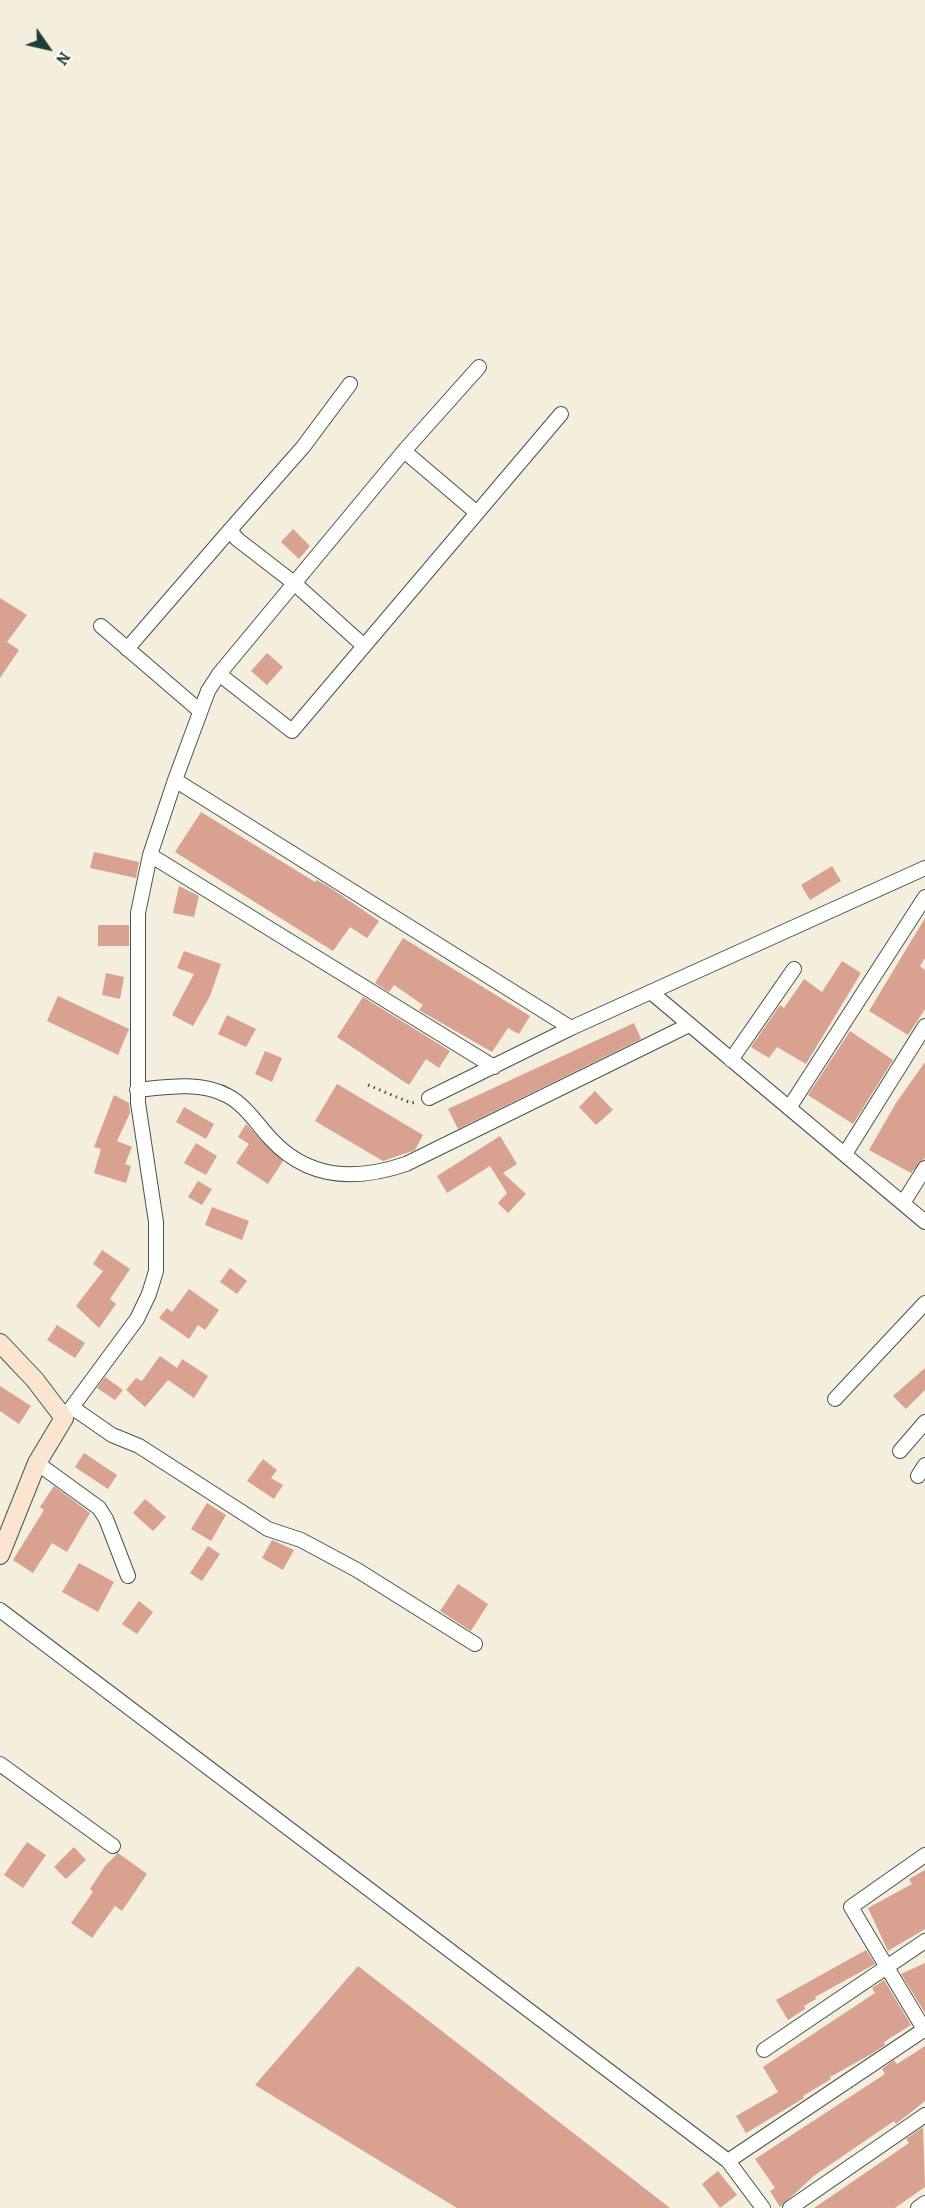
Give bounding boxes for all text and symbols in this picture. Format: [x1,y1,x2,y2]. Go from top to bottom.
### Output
north arrow [18,18,78,78]
text: N [51,47,75,69]

